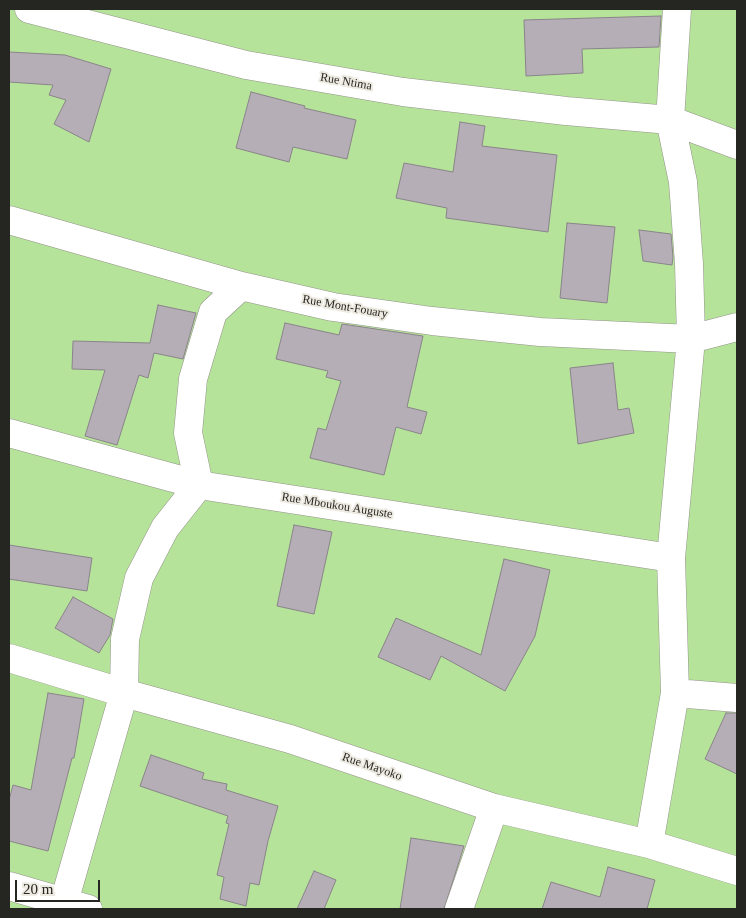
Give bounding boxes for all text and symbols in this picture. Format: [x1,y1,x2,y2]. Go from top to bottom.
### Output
street label: Rue Ntima [319,70,373,94]
street label: Rue Mont-Fouary [301,292,389,322]
street label: Rue Mboukou Auguste [281,490,393,522]
street label: Rue Mayoko [340,750,404,784]
scale bar [18,870,102,902]
text: 20 m [23,881,53,897]

